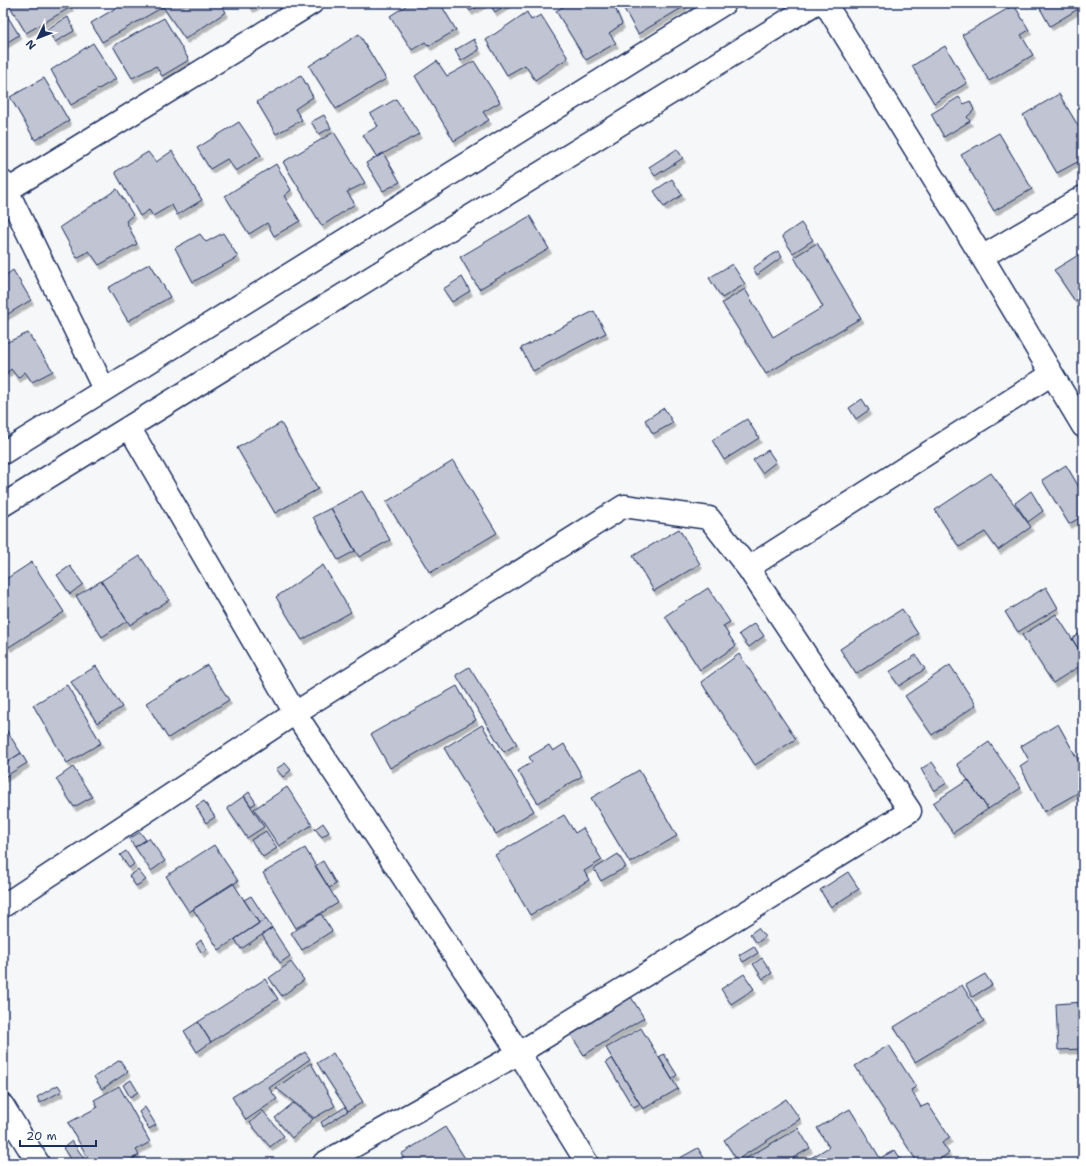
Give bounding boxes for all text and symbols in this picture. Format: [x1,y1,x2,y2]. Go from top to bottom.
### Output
north arrow [18,18,58,58]
text: N [22,36,40,53]
scale bar [20,1122,96,1148]
text: 20 m [26,1128,57,1144]

